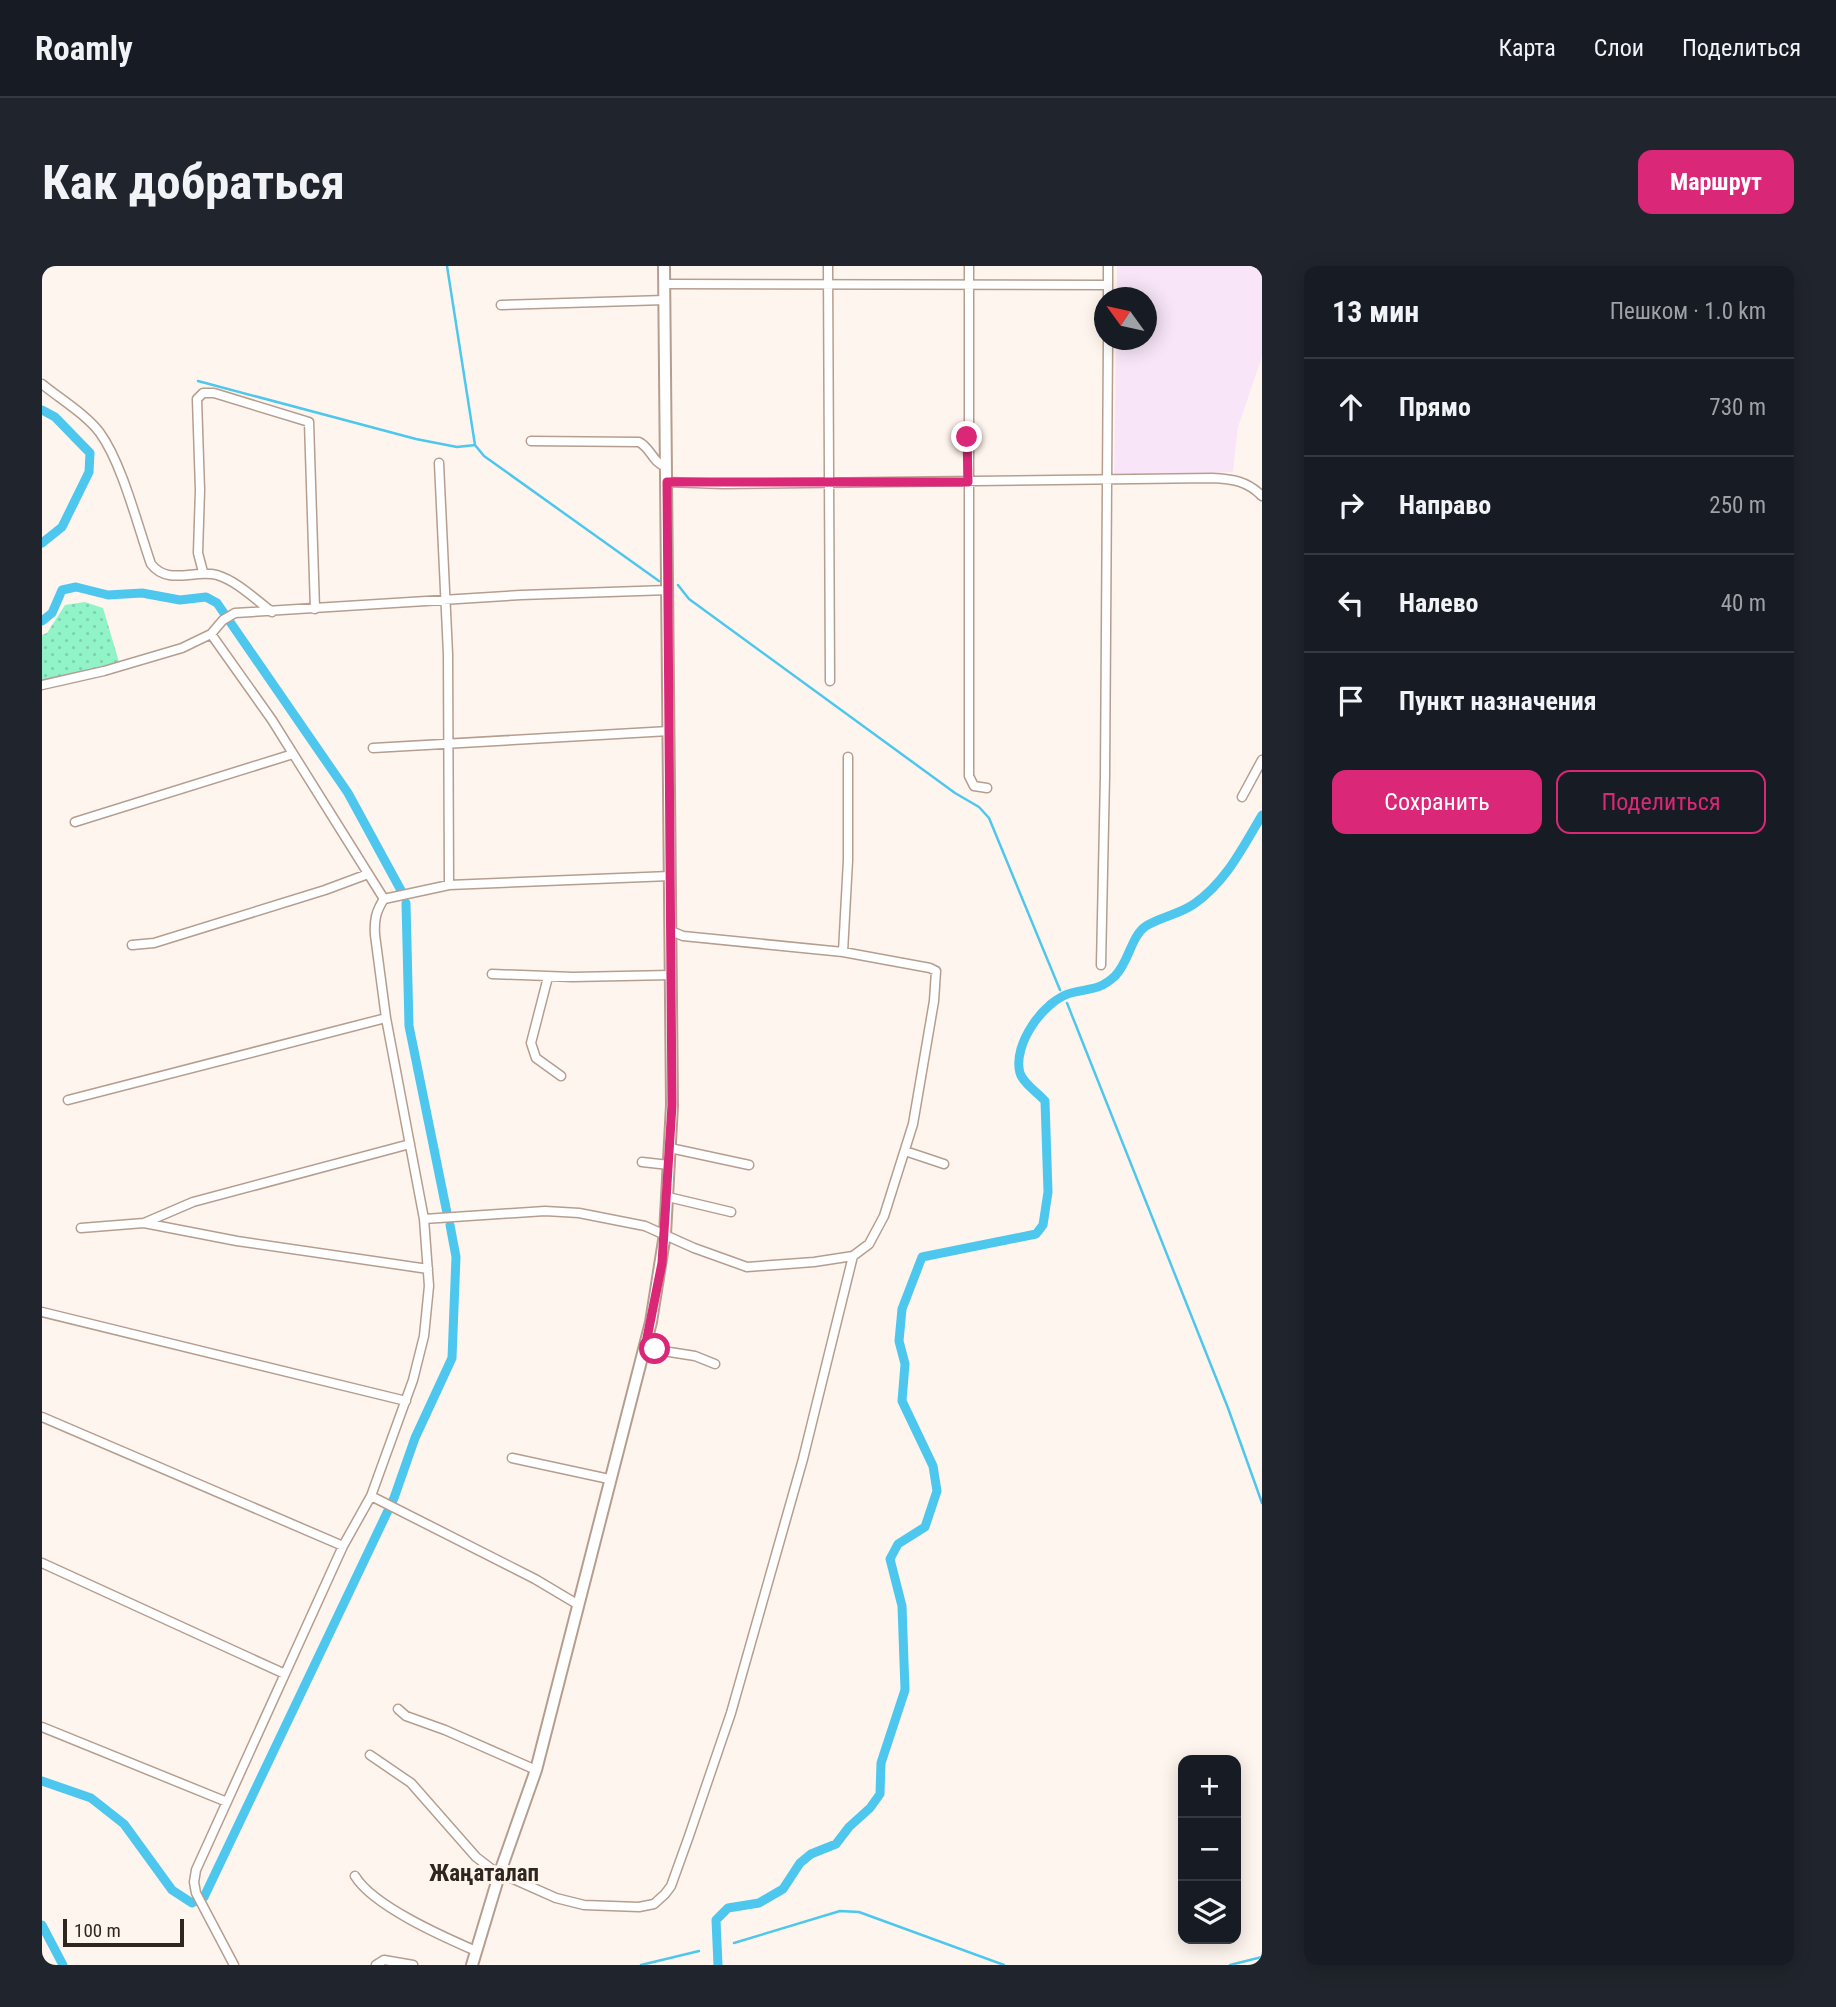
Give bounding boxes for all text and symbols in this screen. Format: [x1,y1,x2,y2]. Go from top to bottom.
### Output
text: Roamly [35,29,133,68]
text: Карта [1498,34,1556,62]
text: Слои [1594,34,1644,62]
text: Поделиться [1682,34,1801,62]
button: Маршрут [1638,150,1794,214]
text: Как добраться [42,154,345,211]
north arrow [1094,287,1157,350]
text: 13 мин [1332,294,1419,329]
text: Пешком · 1.0 km [1610,298,1766,325]
icon: ahead [1332,388,1370,426]
text: Прямо [1399,392,1471,422]
text: 730 m [1709,394,1766,421]
route end [951,421,982,452]
icon: right [1332,486,1370,524]
text: Направо [1399,490,1491,520]
text: 250 m [1709,492,1766,519]
icon: left [1332,584,1370,622]
text: Налево [1399,588,1479,618]
text: 40 m [1721,590,1766,617]
icon: arrive [1332,682,1370,720]
text: Пункт назначения [1399,686,1597,716]
button: Сохранить [1332,770,1542,834]
button: Поделиться [1556,770,1766,834]
route start [639,1333,670,1364]
map controls [1178,1755,1241,1944]
button: + [1178,1755,1241,1818]
button: − [1178,1818,1241,1881]
district label: Жаңаталап [429,1860,539,1887]
button: layers [1178,1881,1241,1944]
scale bar [63,1916,184,1948]
text: 100 m [74,1919,121,1942]

